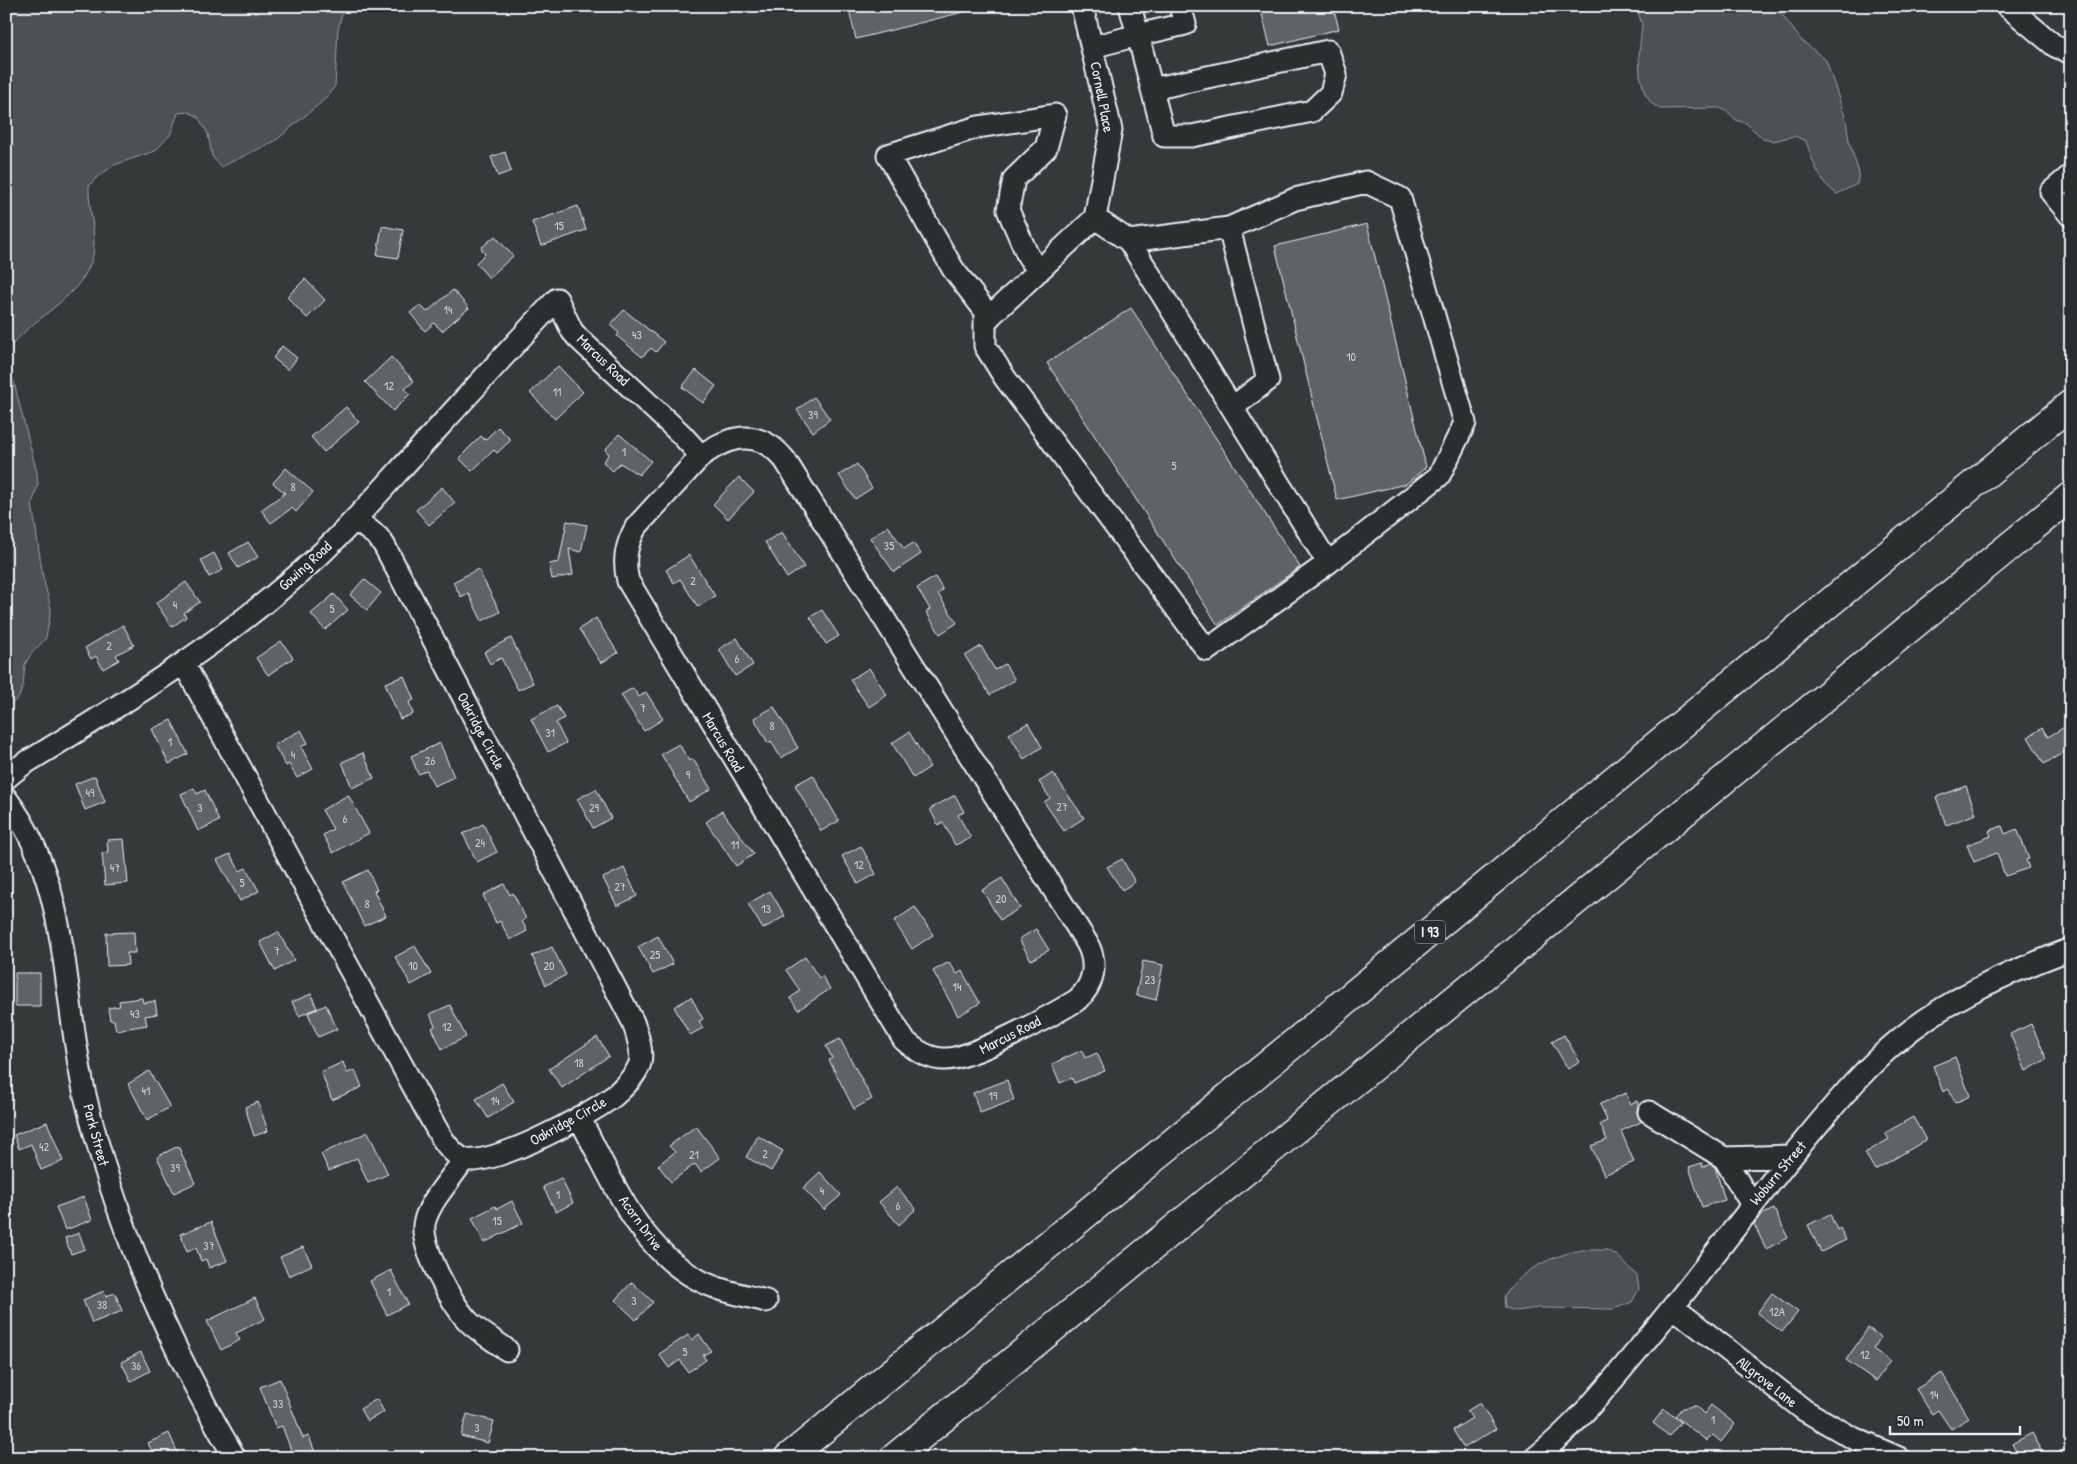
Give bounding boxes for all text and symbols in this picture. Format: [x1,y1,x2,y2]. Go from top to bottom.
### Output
street label: Cornell Place [1085,60,1120,134]
house number: 15 [554,217,564,234]
house number: 14 [444,301,453,318]
house number: 43 [632,326,642,343]
street label: Marcus Road [572,329,635,390]
house number: 10 [1346,348,1356,365]
house number: 12 [384,377,394,394]
house number: 11 [553,383,561,400]
house number: 39 [808,406,818,423]
house number: 1 [622,443,626,460]
house number: 5 [1171,457,1177,474]
house number: 8 [290,478,296,495]
street label: Gowing Road [273,536,336,595]
house number: 35 [884,537,894,554]
house number: 2 [690,572,696,589]
house number: 4 [173,596,178,613]
house number: 5 [329,600,335,617]
house number: 2 [106,637,112,654]
house number: 6 [735,650,740,667]
street label: Oakridge Circle [452,688,511,773]
house number: 7 [640,699,646,716]
street label: Marcus Road [697,708,750,776]
house number: 8 [769,717,775,734]
house number: 31 [545,724,555,741]
house number: 1 [168,733,172,750]
house number: 4 [291,746,296,763]
house number: 26 [425,752,435,769]
house number: 9 [686,766,691,783]
house number: 49 [86,784,95,801]
house number: 27 [1056,798,1068,815]
house number: 3 [197,799,203,816]
house number: 29 [589,799,600,816]
house number: 6 [343,810,348,827]
house number: 24 [475,834,486,851]
house number: 11 [731,836,739,853]
house number: 12 [854,856,864,873]
house number: 47 [110,859,120,876]
house number: 5 [239,874,245,891]
house number: 27 [614,878,626,895]
house number: 20 [996,890,1007,907]
house number: 8 [364,895,370,912]
house number: 13 [761,900,771,917]
road number: I 93 [1415,920,1445,944]
house number: 7 [274,942,280,959]
house number: 25 [650,946,660,963]
house number: 10 [408,957,418,974]
house number: 20 [544,957,555,974]
house number: 23 [1145,971,1156,988]
house number: 14 [953,978,962,995]
house number: 43 [130,1005,140,1022]
street label: Marcus Road [976,1010,1044,1059]
house number: 12 [442,1018,452,1035]
house number: 18 [574,1054,584,1071]
house number: 41 [142,1082,150,1099]
house number: 19 [989,1087,998,1104]
street label: Oakridge Circle [526,1091,610,1150]
house number: 14 [491,1092,500,1109]
street label: Park Street [78,1101,115,1169]
street label: Woburn Street [1744,1135,1811,1209]
house number: 42 [39,1138,49,1155]
house number: 2 [762,1145,768,1162]
house number: 21 [689,1146,699,1163]
house number: 39 [170,1159,180,1176]
house number: 4 [820,1182,825,1199]
house number: 1 [556,1186,560,1203]
street label: Acorn Drive [614,1191,669,1255]
house number: 6 [896,1197,901,1214]
house number: 15 [492,1212,502,1229]
house number: 37 [203,1237,215,1254]
house number: 1 [387,1283,391,1300]
house number: 3 [631,1292,637,1309]
house number: 38 [97,1296,107,1313]
house number: 12A [1769,1303,1785,1320]
house number: 5 [682,1343,688,1360]
house number: 12 [1860,1346,1870,1363]
street label: Allgrove Lane [1733,1351,1802,1412]
house number: 36 [131,1357,141,1374]
house number: 14 [1930,1386,1939,1403]
house number: 33 [273,1395,283,1412]
scale bar [1890,1404,2020,1436]
text: 50 m [1897,1410,1924,1431]
house number: 1 [1711,1411,1715,1428]
house number: 3 [474,1419,480,1436]

